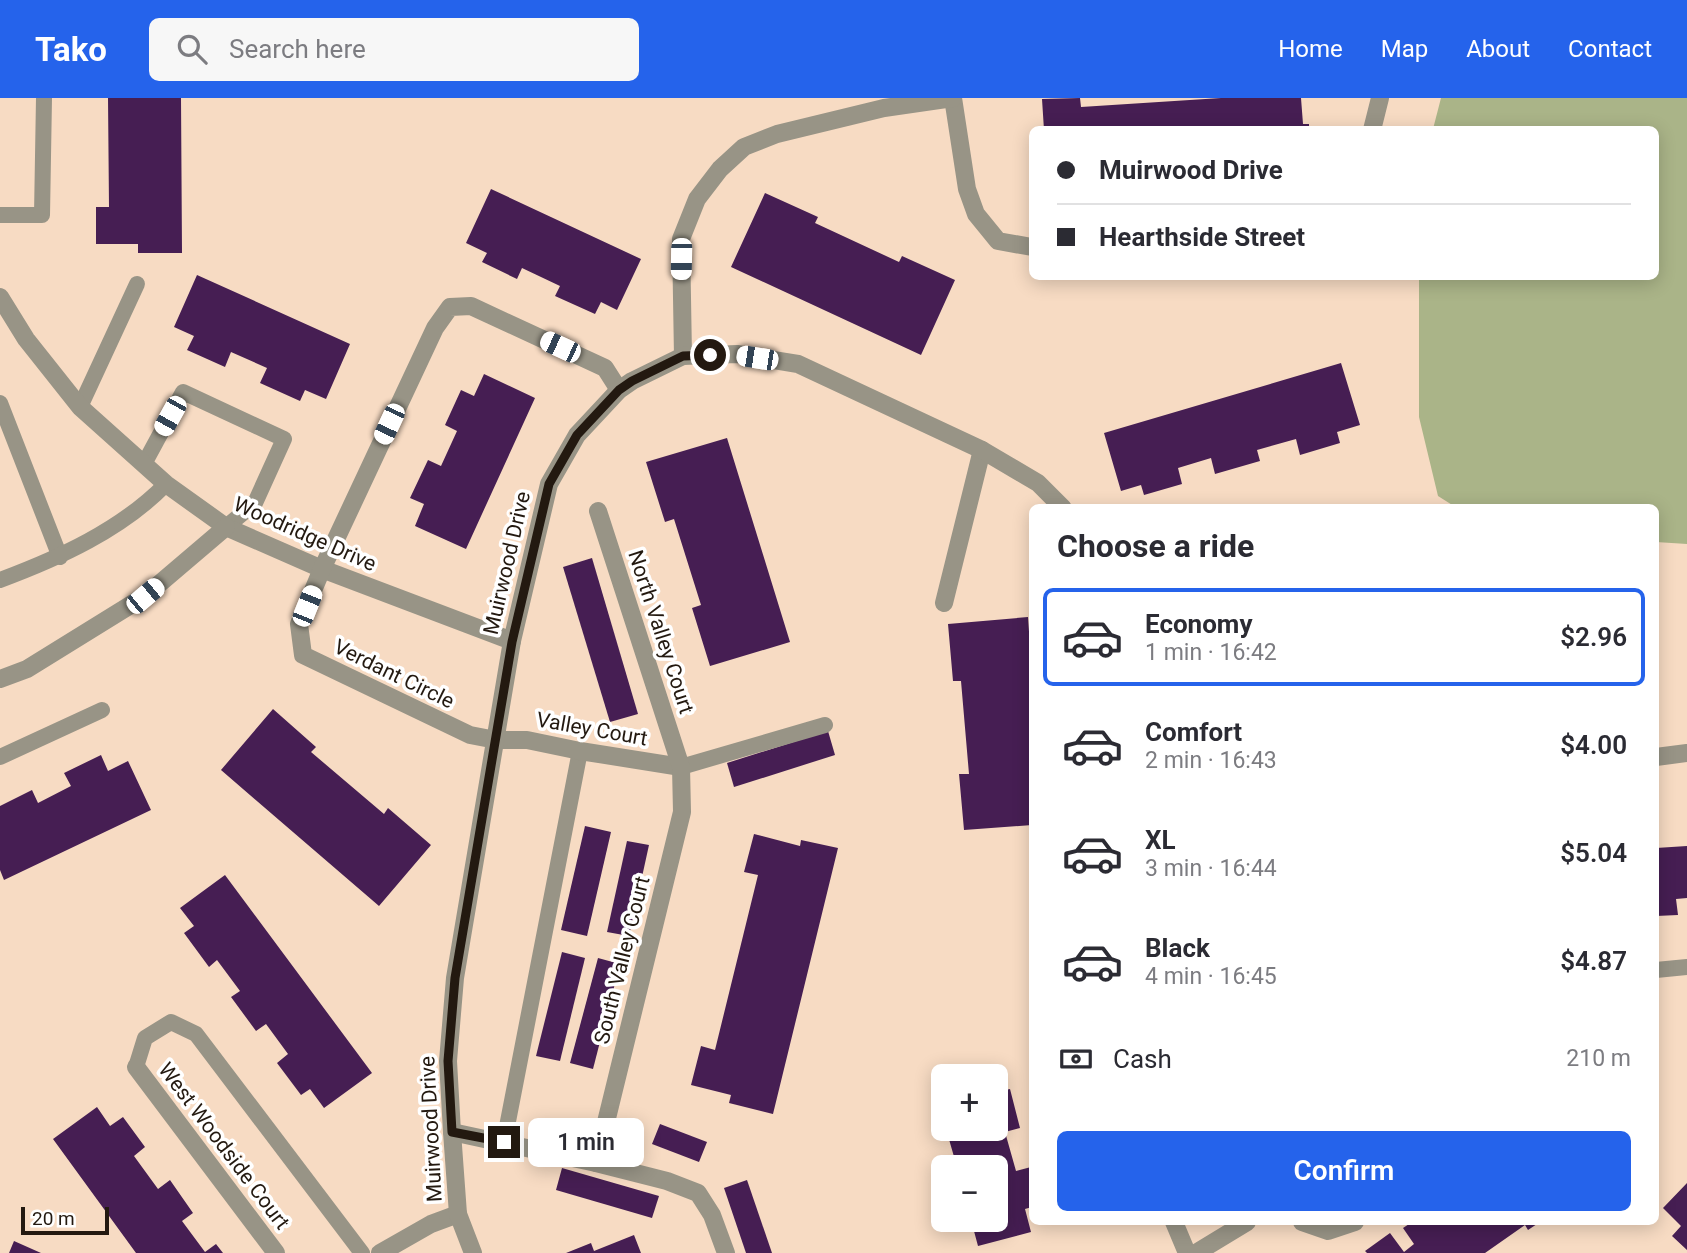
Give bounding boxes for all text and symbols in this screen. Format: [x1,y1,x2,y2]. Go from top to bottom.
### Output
search box [149,18,639,81]
text: Tako [35,30,107,69]
icon: search [173,30,211,68]
text: Search here [229,34,366,64]
text: Home [1278,35,1343,63]
text: Map [1381,35,1428,63]
text: About [1466,35,1530,63]
text: Contact [1568,35,1652,63]
text: Muirwood Drive [1099,155,1283,185]
text: Hearthside Street [1099,222,1305,252]
car [671,238,692,280]
car [537,329,584,365]
route start [694,339,726,371]
car [735,344,780,372]
car [151,393,190,439]
car [371,401,408,447]
street label: Muirwood Drive [479,489,535,637]
street label: Woodridge Drive [230,492,380,576]
text: Choose a ride [1057,527,1254,565]
street label: North Valley Court [623,547,699,717]
car [123,574,168,618]
car [290,583,325,629]
icon: car [1061,606,1124,669]
text: Economy [1145,609,1252,639]
text: $2.96 [1560,622,1627,652]
street label: Verdant Circle [330,635,458,713]
text: 1 min · 16:42 [1145,639,1277,666]
street label: Valley Court [535,707,650,751]
icon: car [1061,714,1124,777]
text: Comfort [1145,717,1242,747]
text: $4.00 [1560,730,1627,760]
text: 2 min · 16:43 [1145,747,1277,774]
icon: car [1061,822,1124,885]
text: XL [1145,825,1176,855]
text: $5.04 [1560,838,1627,868]
text: 3 min · 16:44 [1145,855,1277,882]
street label: South Valley Court [590,873,654,1046]
icon: car [1061,930,1124,993]
text: Black [1145,933,1210,963]
text: $4.87 [1560,946,1627,976]
text: 4 min · 16:45 [1145,963,1277,990]
icon: cash [1057,1040,1095,1078]
text: Cash [1113,1044,1172,1074]
text: 210 m [1566,1045,1631,1072]
street label: Muirwood Drive [415,1055,447,1203]
street label: West Woodside Court [154,1058,295,1234]
map controls [931,1064,1008,1232]
button: + [931,1064,1008,1141]
callout: 1 min [528,1118,644,1166]
route end [488,1126,520,1158]
text: 1 min [557,1129,615,1156]
button: Confirm [1057,1131,1631,1211]
button: − [931,1155,1008,1232]
scale bar [21,1204,108,1236]
text: 20 m [32,1207,75,1230]

